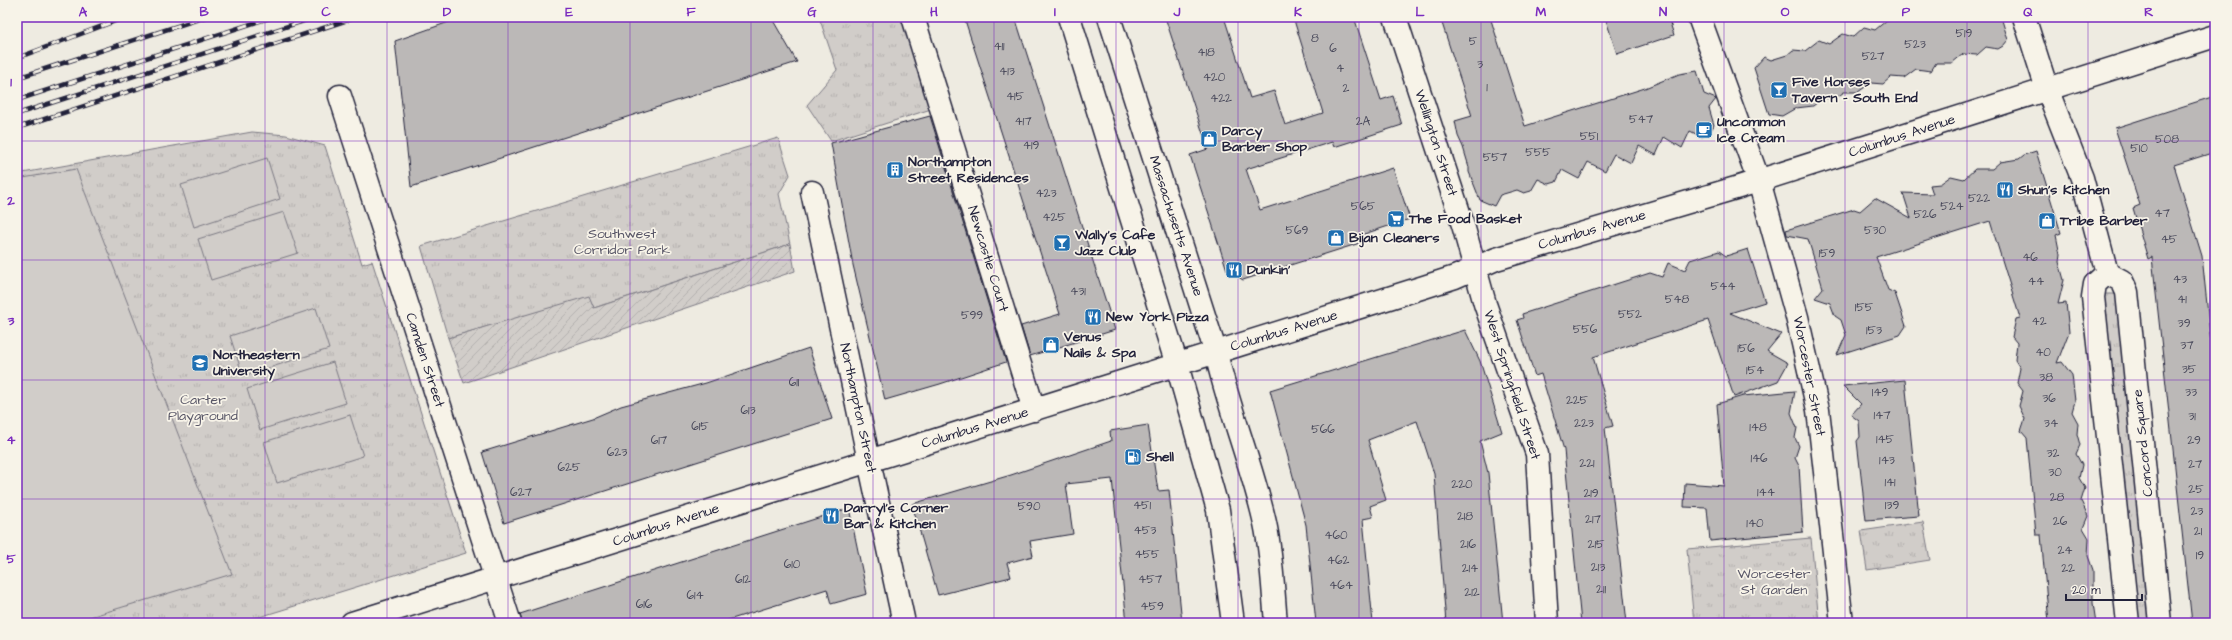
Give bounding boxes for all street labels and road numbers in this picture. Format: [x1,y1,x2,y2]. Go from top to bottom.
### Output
street label: Wellington Street [1409,87,1463,199]
street label: Columbus Avenue [1846,109,1958,163]
street label: Massachusetts Avenue [1144,153,1208,299]
street label: Newcastle Court [962,203,1014,315]
street label: Columbus Avenue [1536,205,1649,255]
street label: Columbus Avenue [1228,305,1340,357]
street label: West Springfield Street [1478,308,1546,463]
street label: Camden Street [400,310,450,410]
street label: Worcester Street [1788,314,1831,438]
street label: Northampton Street [834,341,882,475]
street label: Concord Square [2127,388,2159,498]
street label: Columbus Avenue [919,402,1031,454]
street label: Columbus Avenue [610,498,722,552]

